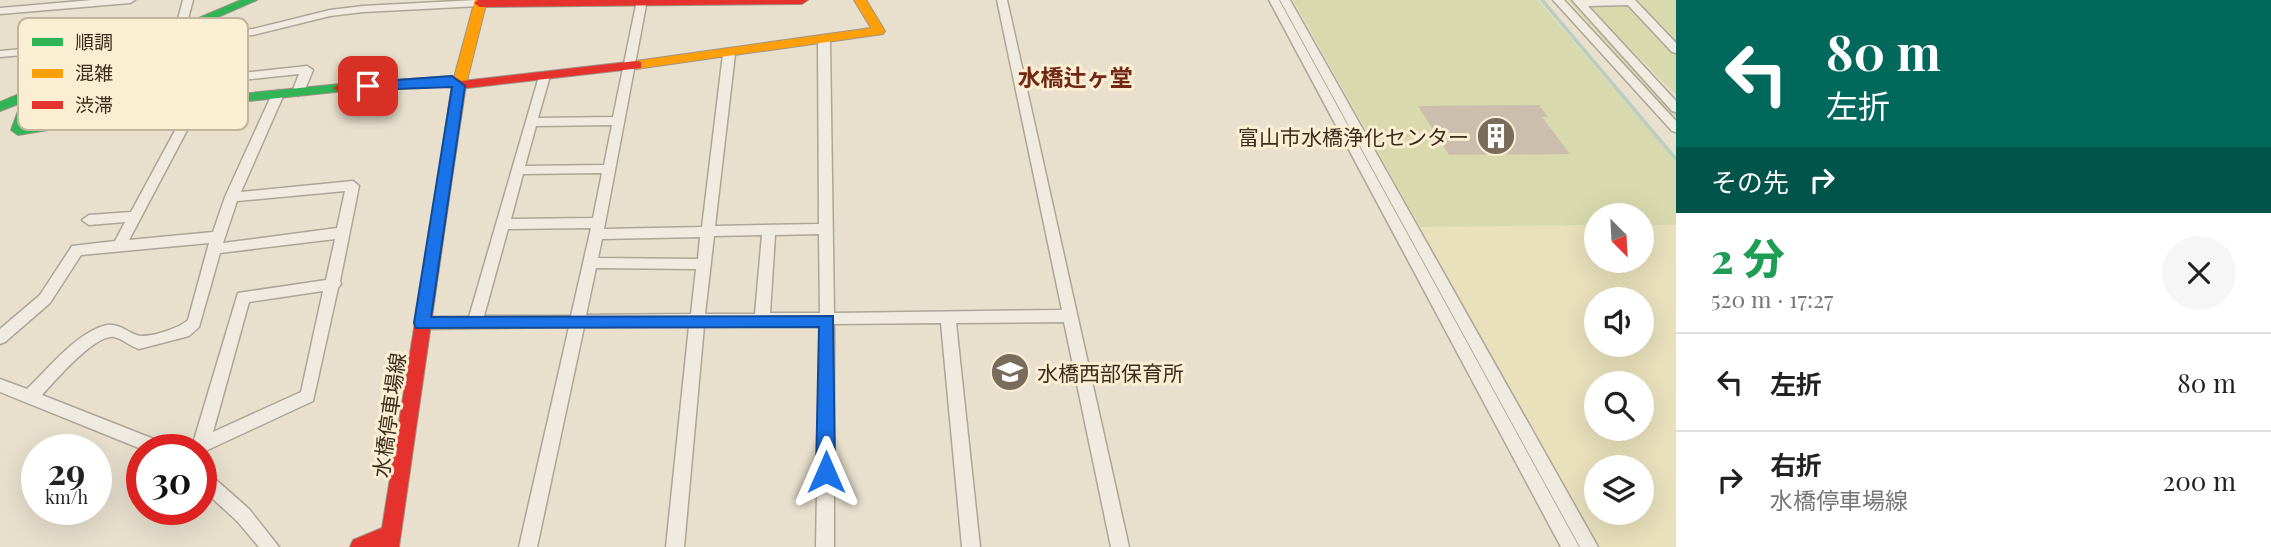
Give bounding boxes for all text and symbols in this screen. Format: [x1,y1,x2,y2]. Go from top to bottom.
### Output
legend [18,18,248,130]
text: 80 m [1826,18,1941,83]
text: 順調 [75,28,113,54]
icon: left [1711,28,1802,119]
pin [338,56,398,116]
text: 混雑 [75,59,113,85]
district label: 水橋辻ヶ堂 [1018,61,1133,92]
icon: arrive [349,67,387,105]
text: 左折 [1826,83,1890,126]
text: 渋滞 [75,91,113,117]
building icon: 富山市水橋浄化センター [1475,115,1517,157]
place label: 富山市水橋浄化センター [1238,122,1469,150]
icon: right [1803,161,1841,199]
text: その先 [1711,164,1789,199]
north arrow [1584,203,1654,273]
map controls [1584,203,1654,525]
text: 2 分 [1711,229,1785,285]
button: close [2162,236,2236,310]
text: 520 m · 17:27 [1711,283,1833,314]
button: sound [1584,287,1654,357]
street label: 水橋停車場線 [365,351,411,479]
school or university icon: 水橋西部保育所 [989,351,1031,393]
place label: 水橋西部保育所 [1037,358,1184,386]
icon: left [1711,363,1749,401]
text: 80 m [2177,365,2236,400]
text: 左折 [1770,366,1822,401]
button: search [1584,371,1654,441]
speed limit sign: 30 [126,434,217,525]
position arrow [789,435,863,509]
text: 29 [48,447,85,494]
text: 右折 [1770,447,1822,482]
button: layers [1584,455,1654,525]
icon: right [1711,461,1749,499]
text: 200 m [2163,463,2236,498]
text: 水橋停車場線 [1770,484,1908,515]
text: km/h [45,485,88,509]

